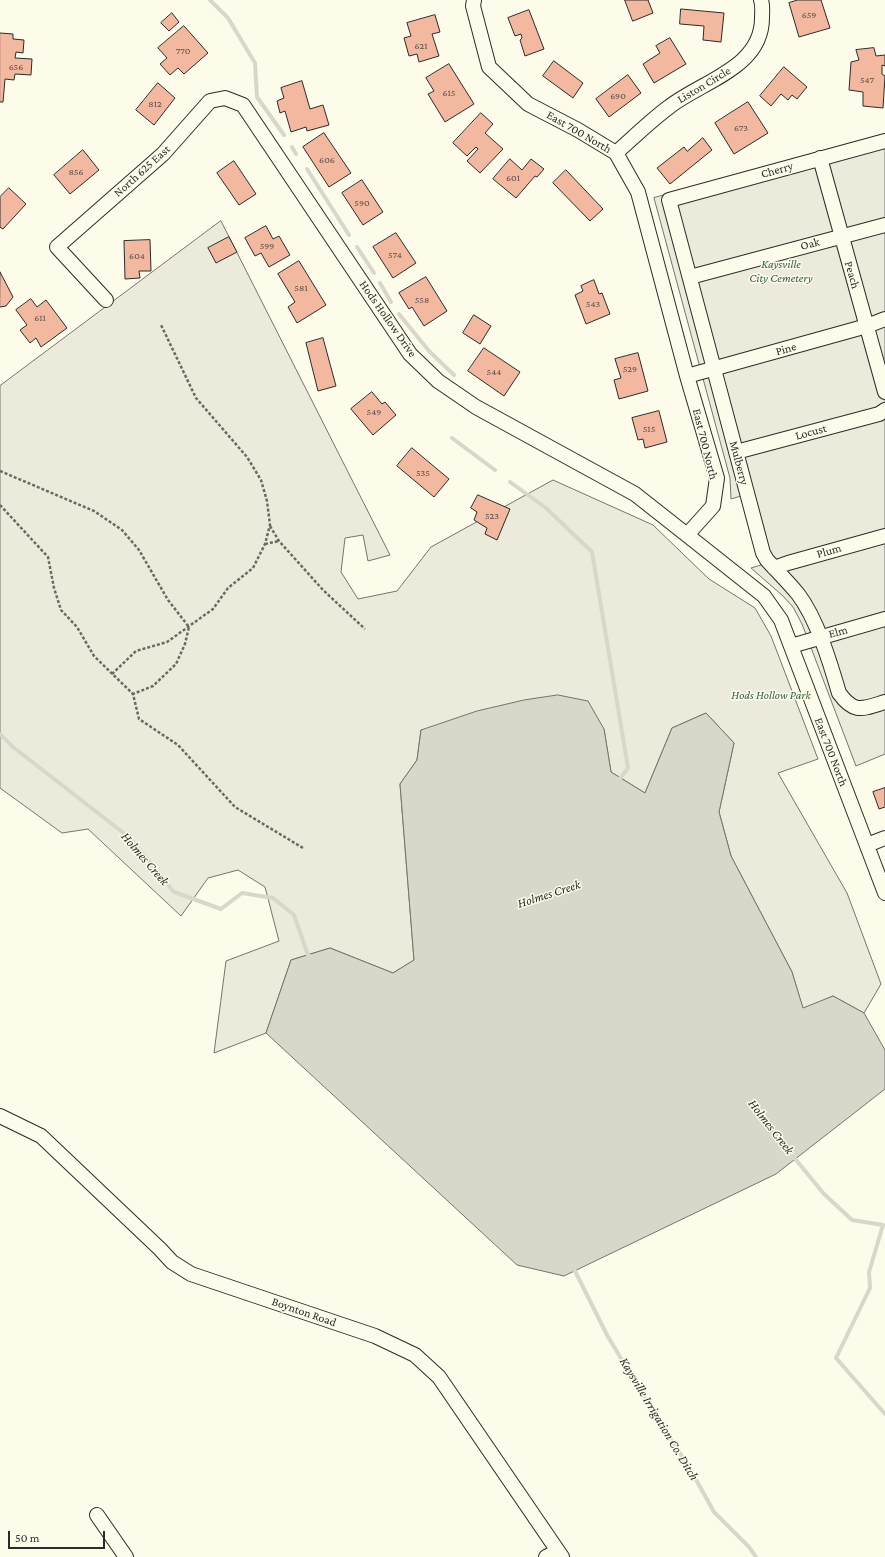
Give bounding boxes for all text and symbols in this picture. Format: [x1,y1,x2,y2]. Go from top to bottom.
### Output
house number: 659 [802,9,816,21]
house number: 621 [415,40,427,52]
house number: 770 [176,45,190,57]
house number: 656 [9,61,23,73]
street label: Liston Circle [675,63,733,107]
house number: 547 [860,74,874,86]
house number: 615 [442,87,456,99]
house number: 690 [610,90,626,102]
house number: 812 [148,98,162,110]
street label: East 700 North [544,108,614,156]
house number: 673 [734,122,748,134]
street label: North 625 East [111,142,173,200]
house number: 606 [319,154,335,166]
street label: Cherry [759,159,795,181]
house number: 856 [68,166,84,178]
house number: 601 [506,172,520,184]
house number: 590 [354,197,370,209]
street label: Oak [799,235,821,253]
house number: 599 [260,240,274,252]
house number: 574 [388,249,402,261]
house number: 604 [129,250,145,262]
park label: Kaysville City Cemetery [749,257,813,285]
street label: Peach [841,260,863,290]
street label: Hods Hollow Drive [356,278,420,360]
house number: 581 [294,282,308,294]
house number: 558 [415,294,429,306]
house number: 543 [586,298,600,310]
house number: 611 [34,312,46,324]
street label: Pine [774,339,798,359]
house number: 529 [623,363,637,375]
house number: 544 [487,366,501,378]
house number: 549 [367,406,381,418]
street label: East 700 North [689,407,721,481]
street label: Locust [794,421,828,443]
house number: 515 [643,423,655,435]
street label: Mulberry [726,439,752,487]
house number: 535 [416,467,430,479]
house number: 523 [485,510,499,522]
street label: Plum [815,541,843,561]
street label: Elm [827,623,849,641]
park label: Hods Hollow Park [731,688,811,702]
street label: East 700 North [811,716,851,788]
water label: Holmes Creek [118,829,172,889]
water label: Holmes Creek [515,876,583,912]
water label: Holmes Creek [745,1096,797,1158]
street label: Boynton Road [270,1294,338,1330]
water label: Kaysville Irrigation Co. Ditch [616,1355,702,1483]
scale bar [10,1523,107,1549]
text: 50 m [15,1531,39,1545]

